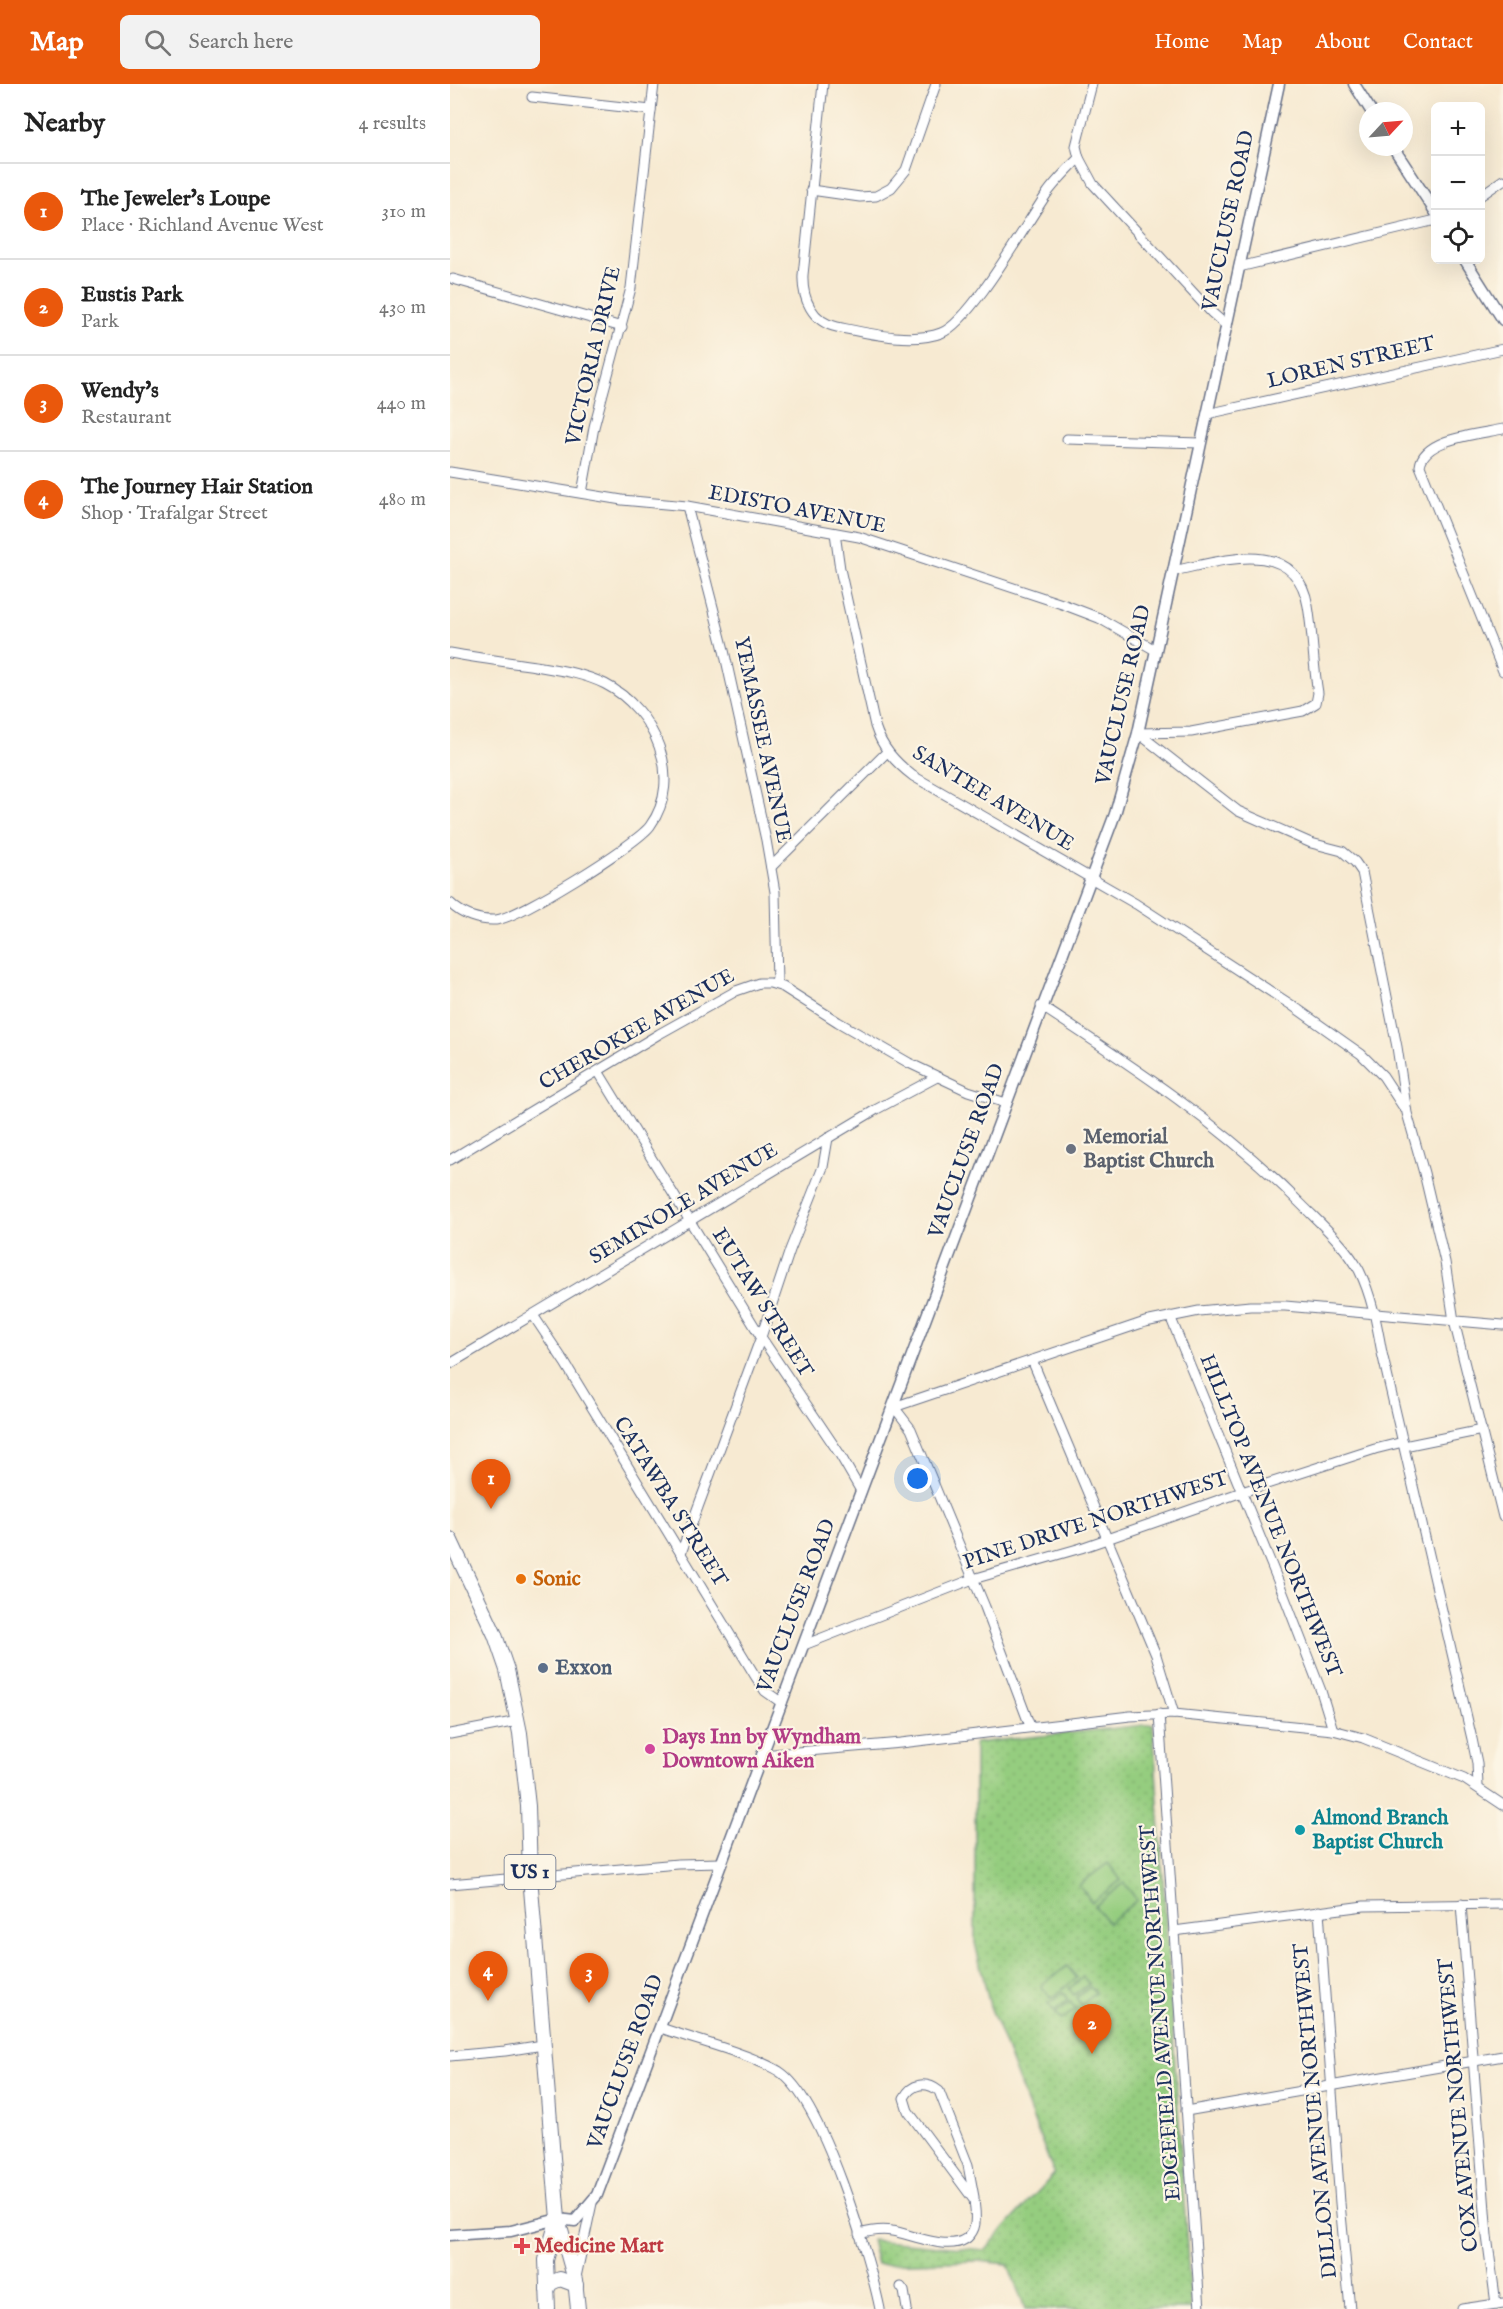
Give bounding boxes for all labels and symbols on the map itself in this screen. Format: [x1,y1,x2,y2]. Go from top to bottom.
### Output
north arrow [1359,102,1413,156]
street label: VAUCLUSE ROAD [1196,128,1261,315]
street label: VICTORIA DRIVE [560,264,628,449]
street label: LOREN STREET [1264,330,1438,395]
street label: EDISTO AVENUE [706,480,888,540]
street label: VAUCLUSE ROAD [1090,602,1158,789]
street label: YEMASSEE AVENUE [727,634,797,846]
street label: SANTEE AVENUE [907,740,1079,858]
street label: CHEROKEE AVENUE [534,963,740,1097]
street label: VAUCLUSE ROAD [922,1060,1011,1243]
place label: Memorial Baptist Church [1083,1124,1215,1175]
street label: SEMINOLE AVENUE [585,1137,783,1271]
marker: Memorial Baptist Church [1064,1142,1078,1156]
street label: EUTAW STREET [705,1223,819,1383]
street label: HILLTOP AVENUE NORTHWEST [1193,1350,1348,1682]
street label: CATAWBA STREET [607,1412,734,1593]
pin: 1 [472,1460,510,1509]
your location [903,1464,932,1493]
street label: PINE DRIVE NORTHWEST [960,1465,1233,1577]
street label: VAUCLUSE ROAD [751,1515,843,1698]
place label: Sonic [533,1566,581,1593]
marker: Sonic [514,1572,528,1586]
place label: Exxon [555,1655,612,1682]
marker: Exxon [536,1661,550,1675]
place label: Days Inn by Wyndham Downtown Aiken [662,1724,862,1775]
marker: Days Inn by Wyndham Downtown Aiken [643,1742,657,1756]
place label: Almond Branch Baptist Church [1311,1805,1449,1856]
street label: EDGEFIELD AVENUE NORTHWEST [1134,1823,1188,2202]
marker: Almond Branch Baptist Church [1293,1823,1307,1837]
road number: US 1 [504,1855,556,1889]
street label: DILLON AVENUE NORTHWEST [1288,1941,1344,2280]
pin: 4 [468,1952,507,2001]
pin: 3 [570,1954,608,2003]
street label: COX AVENUE NORTHWEST [1433,1956,1485,2253]
street label: VAUCLUSE ROAD [581,1971,670,2154]
pin: 2 [1072,2004,1112,2054]
place label: Medicine Mart [534,2233,665,2260]
marker: Medicine Mart [515,2239,529,2253]

